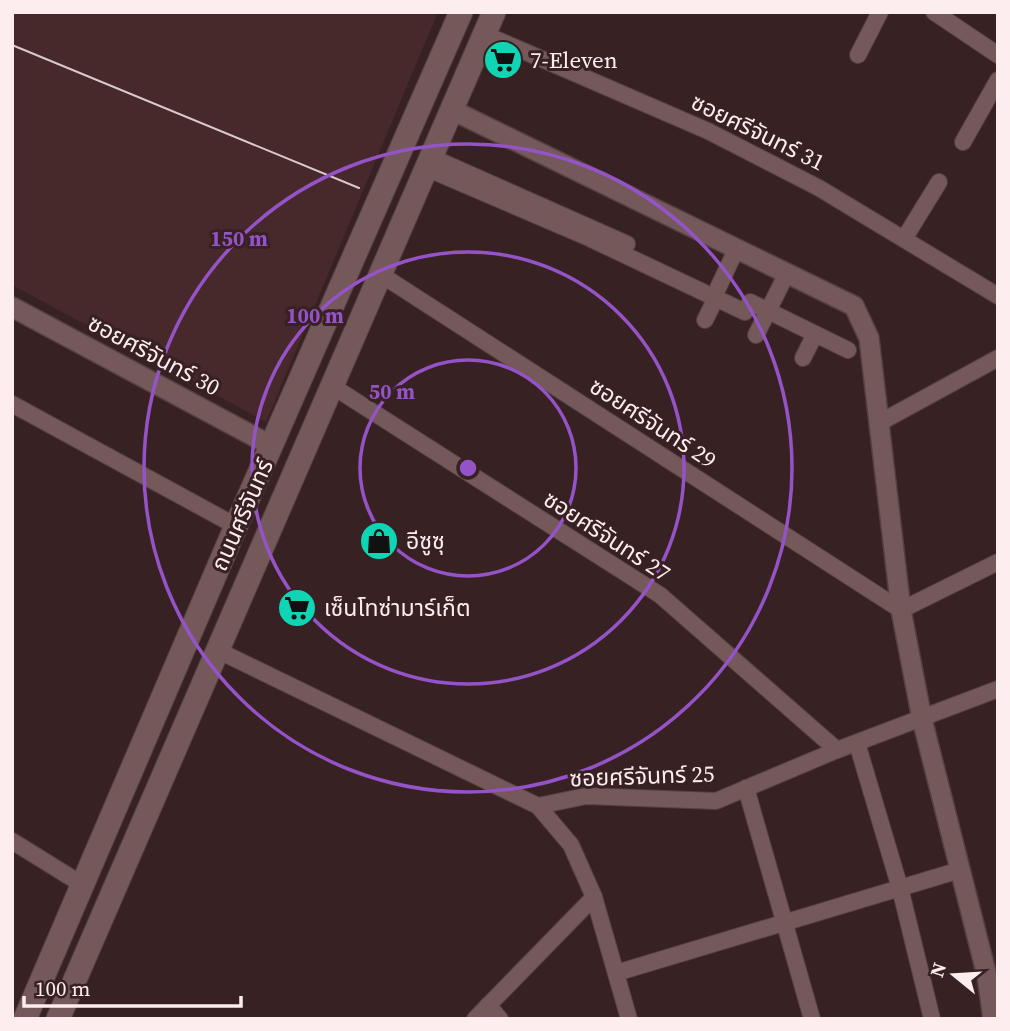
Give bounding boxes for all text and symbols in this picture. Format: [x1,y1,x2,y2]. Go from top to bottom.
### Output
supermarket icon: 7-Eleven [482,39,524,81]
place label: 7-Eleven [530,44,618,76]
street label: ซอยศรีจันทร์ 31 [686,86,830,178]
text: 150 m [210,224,268,253]
text: 100 m [286,301,344,330]
street label: ซอยศรีจันทร์ 30 [82,307,226,403]
street label: ซอยศรีจันทร์ 29 [583,370,723,476]
text: 50 m [369,377,415,406]
street label: ถนนศรีจันทร์ [203,453,281,576]
centre of rings [456,456,480,480]
street label: ซอยศรีจันทร์ 27 [537,483,677,589]
shop icon: อีซูซุ [358,520,400,562]
place label: อีซูซุ [406,525,445,557]
supermarket icon: เซ็นโทซ่ามาร์เก็ต [276,587,318,629]
place label: เซ็นโทซ่ามาร์เก็ต [324,592,471,624]
street label: ซอยศรีจันทร์ 25 [569,757,715,795]
north arrow [919,940,989,1010]
text: N [923,959,952,980]
scale bar [24,964,242,1008]
text: 100 m [35,974,90,1003]

